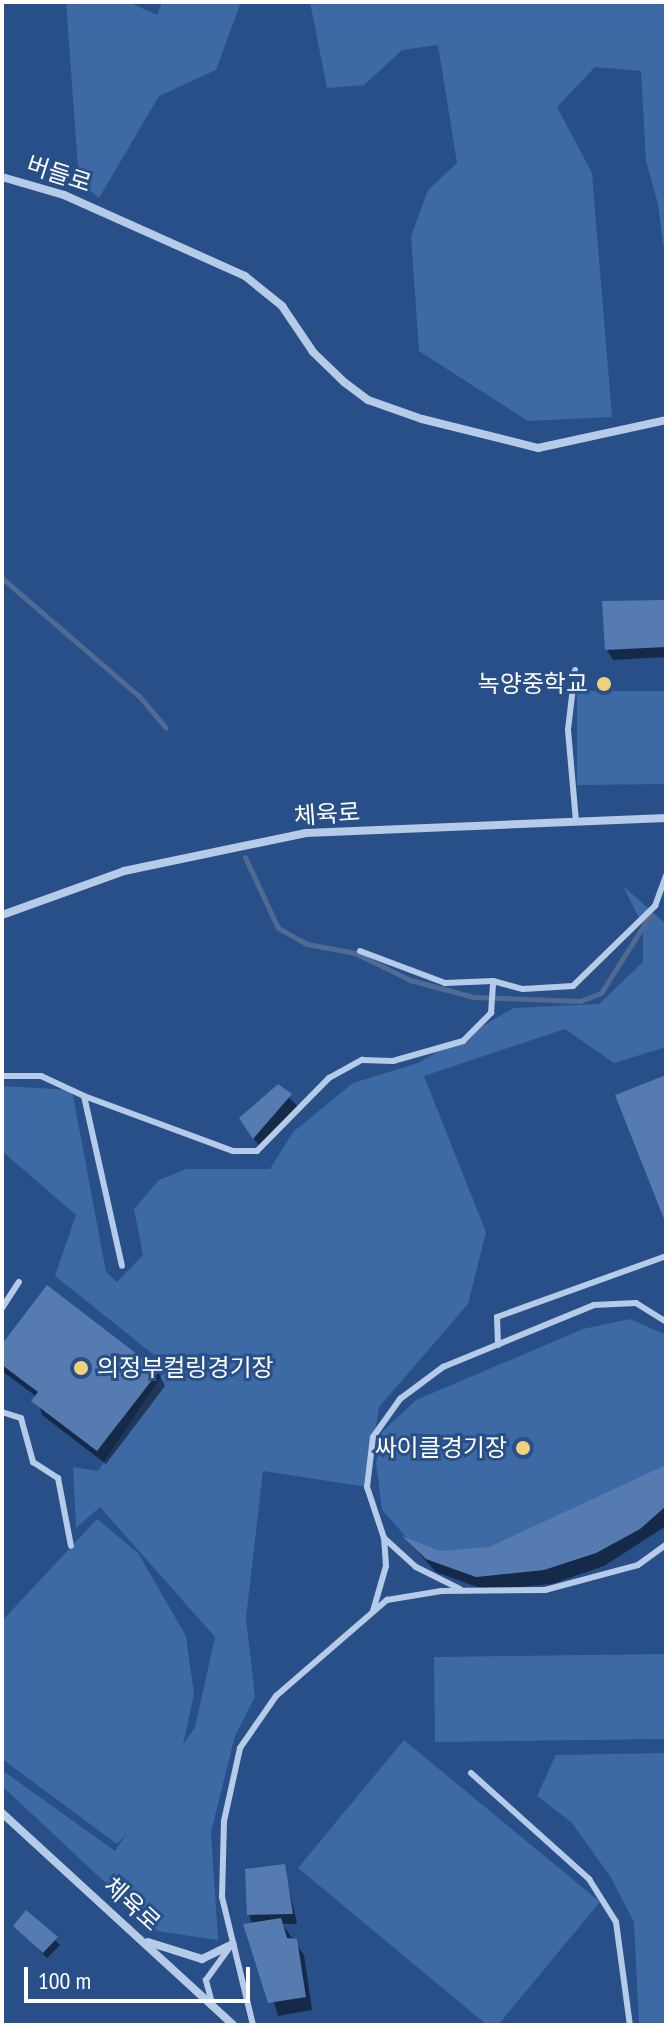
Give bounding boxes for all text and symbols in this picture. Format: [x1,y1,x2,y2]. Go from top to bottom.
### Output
street label: 버들로 [23,150,95,198]
place label: 녹양중학교 [478,670,588,698]
marker: 녹양중학교 [595,675,613,693]
street label: 체육로 [293,797,361,831]
place label: 의정부컬링경기장 [97,1354,274,1382]
marker: 의정부컬링경기장 [72,1359,90,1377]
place label: 싸이클경기장 [375,1434,507,1462]
marker: 싸이클경기장 [514,1439,532,1457]
street label: 체육로 [98,1871,166,1937]
scale bar [28,1951,254,2001]
text: 100 m [38,1965,91,1996]

